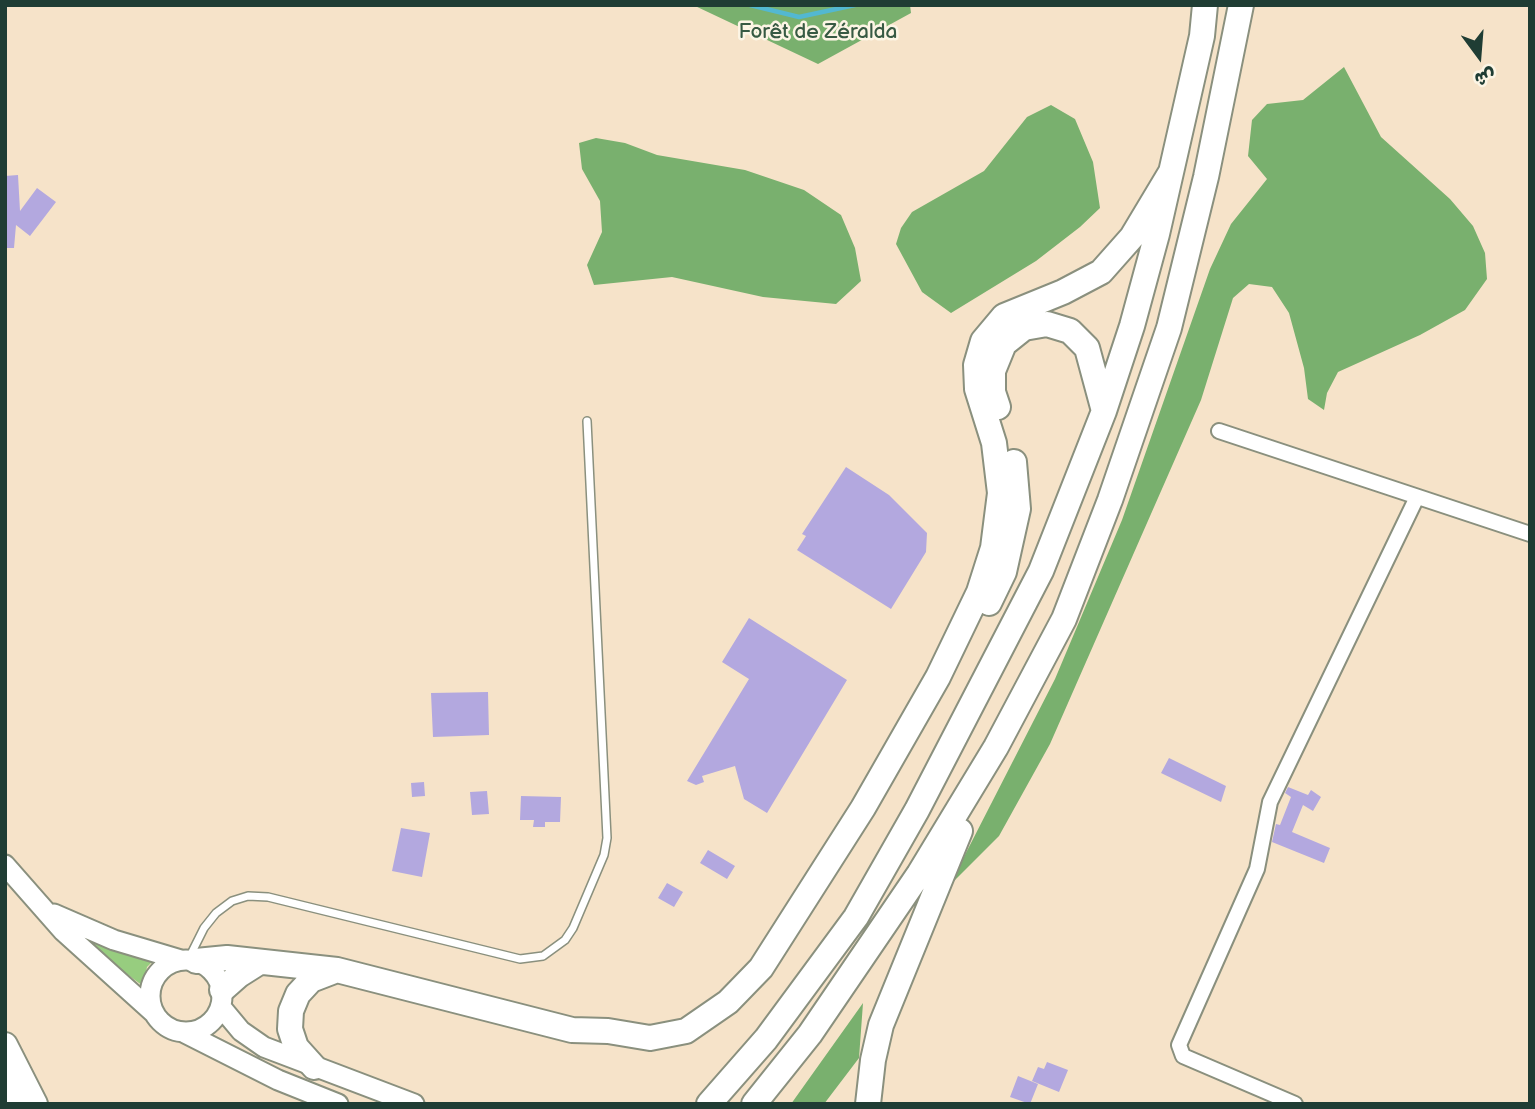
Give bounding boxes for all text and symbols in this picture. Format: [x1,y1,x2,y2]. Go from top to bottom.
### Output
park label: Forêt de Zéralda [739,20,897,46]
north arrow [1444,21,1514,91]
text: ش [1472,63,1498,91]

